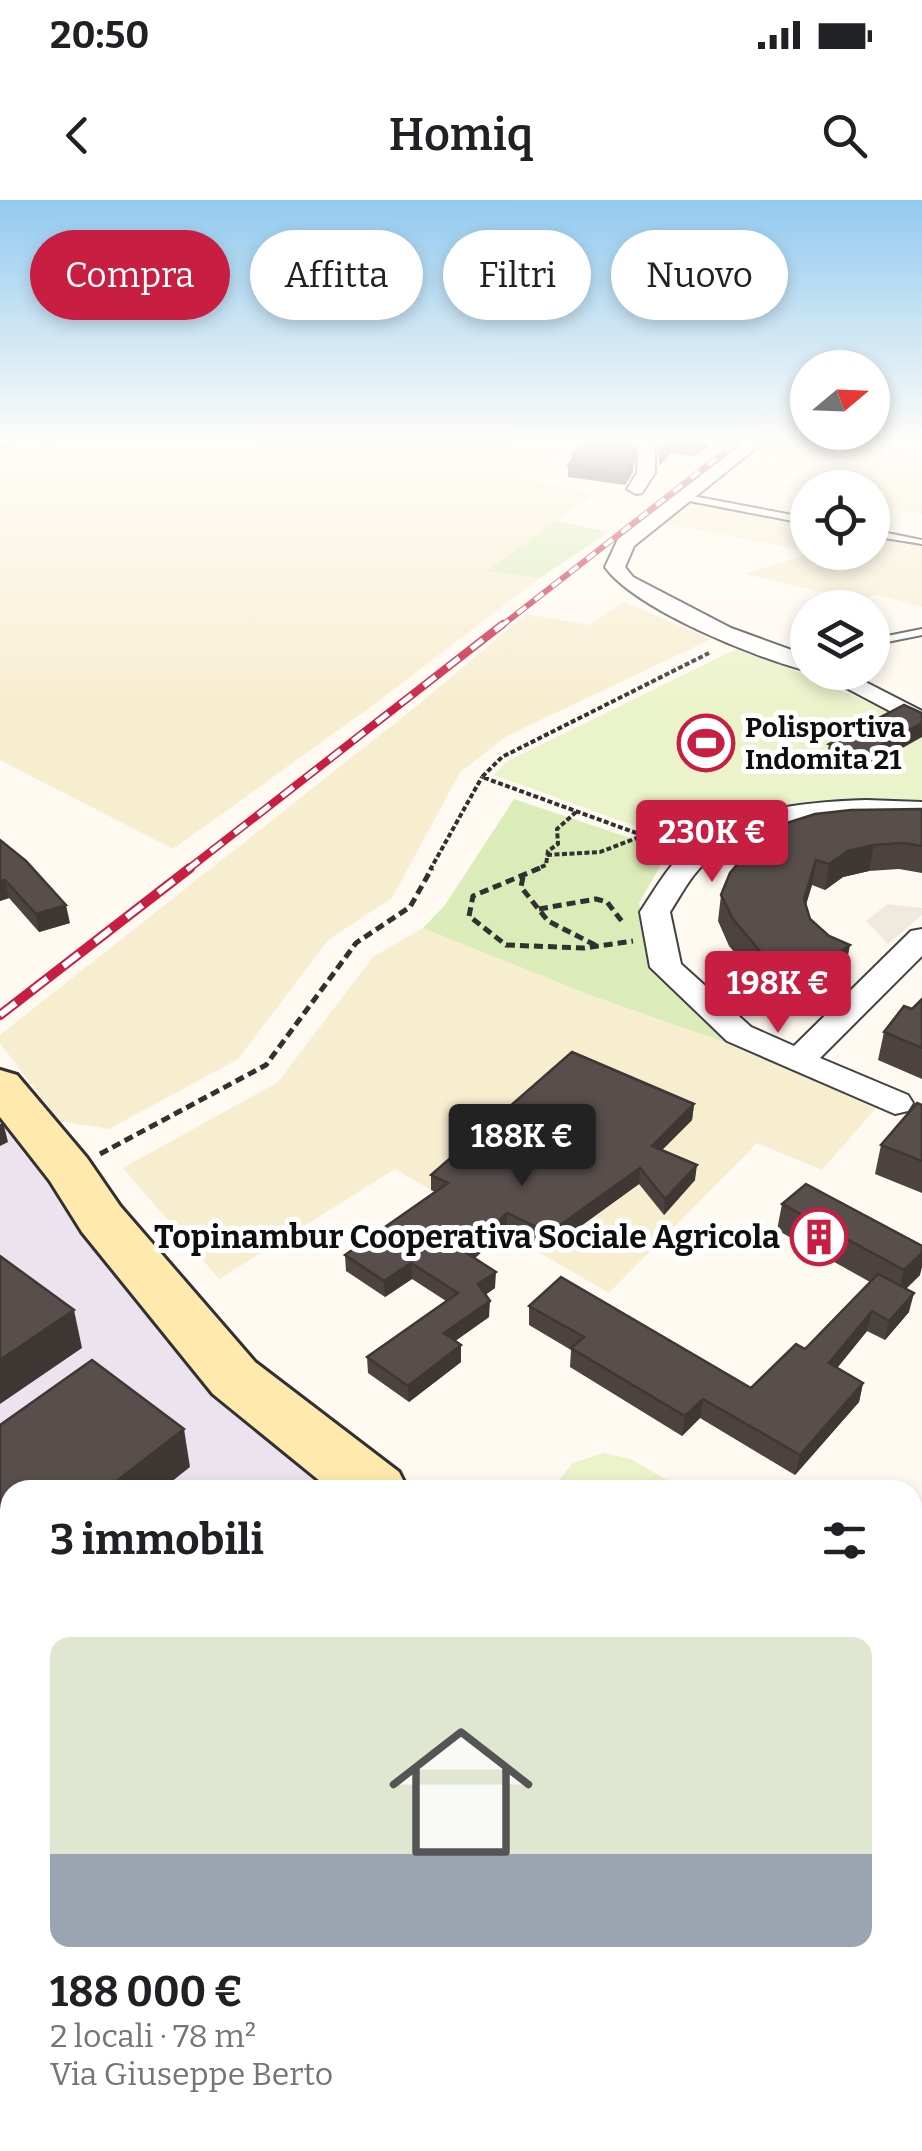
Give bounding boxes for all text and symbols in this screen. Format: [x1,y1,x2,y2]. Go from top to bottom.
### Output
text: 20:50 [50,12,149,58]
icon: back [50,108,105,163]
text: Homiq [389,108,533,162]
icon: search [817,108,872,163]
chip: Compra [30,230,230,320]
chip: Affitta [250,230,423,320]
chip: Filtri [443,230,591,320]
chip: Nuovo [611,230,788,320]
north arrow [790,350,890,450]
map controls [790,350,890,690]
button: locate [790,470,890,570]
button: layers [790,590,890,690]
place label: Polisportiva Indomita 21 [745,711,906,776]
sports icon: Polisportiva Indomita 21 [676,713,736,773]
pin: 230K € [631,800,793,885]
text: 230K € [658,813,766,851]
pin: 198K € [697,951,859,1036]
text: 198K € [727,964,829,1002]
pin: 188K € [441,1104,603,1189]
text: 188K € [471,1117,573,1155]
building icon: Topinambur Cooperativa Sociale Agricola [789,1207,849,1267]
place label: Topinambur Cooperativa Sociale Agricola [154,1218,780,1256]
icon: filters [817,1513,872,1568]
text: 3 immobili [50,1515,264,1565]
icon: home [371,1702,551,1882]
text: 188 000 € [50,1967,243,2017]
text: 2 locali · 78 m² [50,2017,256,2055]
text: Via Giuseppe Berto [50,2055,333,2093]

